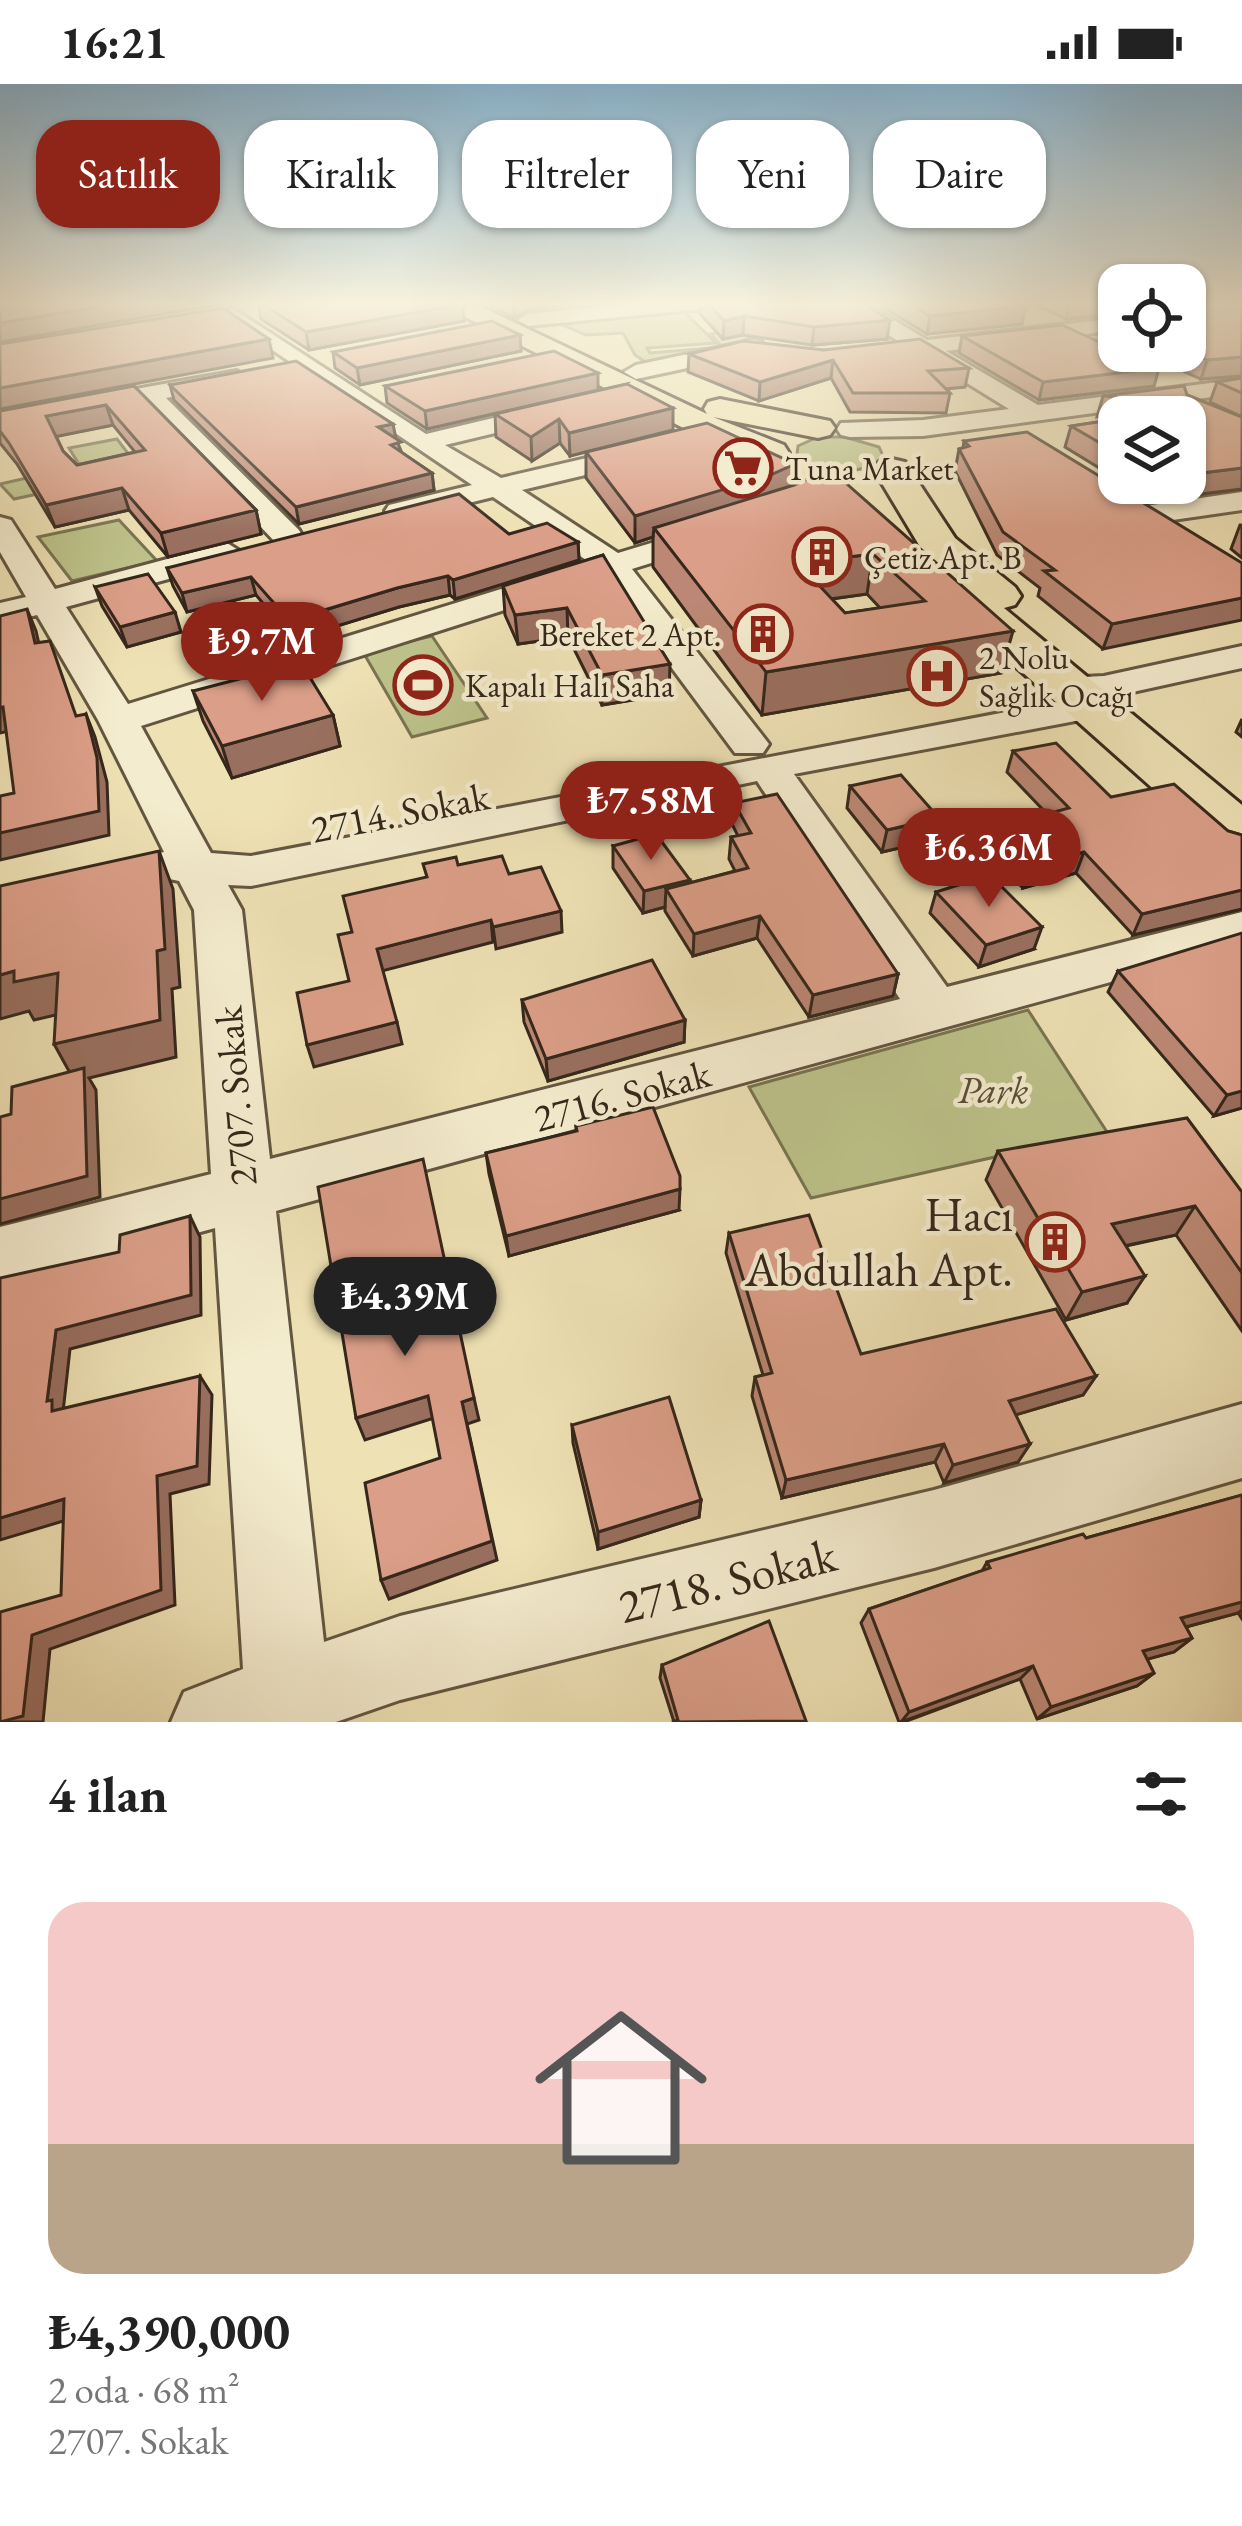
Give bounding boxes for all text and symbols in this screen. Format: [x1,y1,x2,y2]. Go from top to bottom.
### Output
text: 16:21 [60,13,168,71]
chip: Satılık [36,120,220,228]
chip: Kiralık [244,120,438,228]
chip: Filtreler [462,120,672,228]
chip: Yeni [696,120,849,228]
chip: Daire [873,120,1046,228]
map controls [1098,264,1206,504]
button: locate [1098,264,1206,372]
button: layers [1098,396,1206,504]
supermarket icon: Tuna Market [712,437,774,499]
place label: Tuna Market [785,447,954,490]
building icon: Çetiz Apt. B [791,526,853,588]
place label: Çetiz Apt. B [864,536,1022,579]
pin: ₺9.7M [178,602,346,704]
building icon: Bereket 2 Apt. [732,603,794,665]
place label: Bereket 2 Apt. [539,613,721,656]
text: ₺9.7M [208,615,316,666]
place label: 2 Nolu Sağlık Ocağı [979,636,1134,717]
hospital icon: 2 Nolu Sağlık Ocağı [906,645,968,707]
sports icon: Kapalı Halı Saha [392,654,454,716]
place label: Kapalı Halı Saha [465,664,675,707]
pin: ₺7.58M [553,761,749,863]
street label: 2714. Sokak [307,770,494,855]
text: ₺7.58M [587,774,715,825]
pin: ₺6.36M [891,808,1087,910]
text: ₺6.36M [925,821,1053,872]
street label: 2707. Sokak [202,1003,269,1188]
street label: 2716. Sokak [528,1047,717,1143]
park label: Park [957,1064,1029,1115]
place label: Hacı Abdullah Apt. [744,1183,1013,1300]
building icon: Hacı Abdullah Apt. [1024,1211,1086,1273]
pin: ₺4.39M [307,1257,503,1359]
text: ₺4.39M [341,1270,469,1321]
street label: 2718. Sokak [612,1523,843,1637]
text: 4 ilan [48,1761,168,1827]
icon: filters [1128,1761,1194,1827]
icon: home [513,1980,729,2196]
text: ₺4,390,000 [48,2298,290,2364]
text: 2 oda · 68 m² [48,2364,240,2415]
text: 2707. Sokak [48,2415,229,2466]

